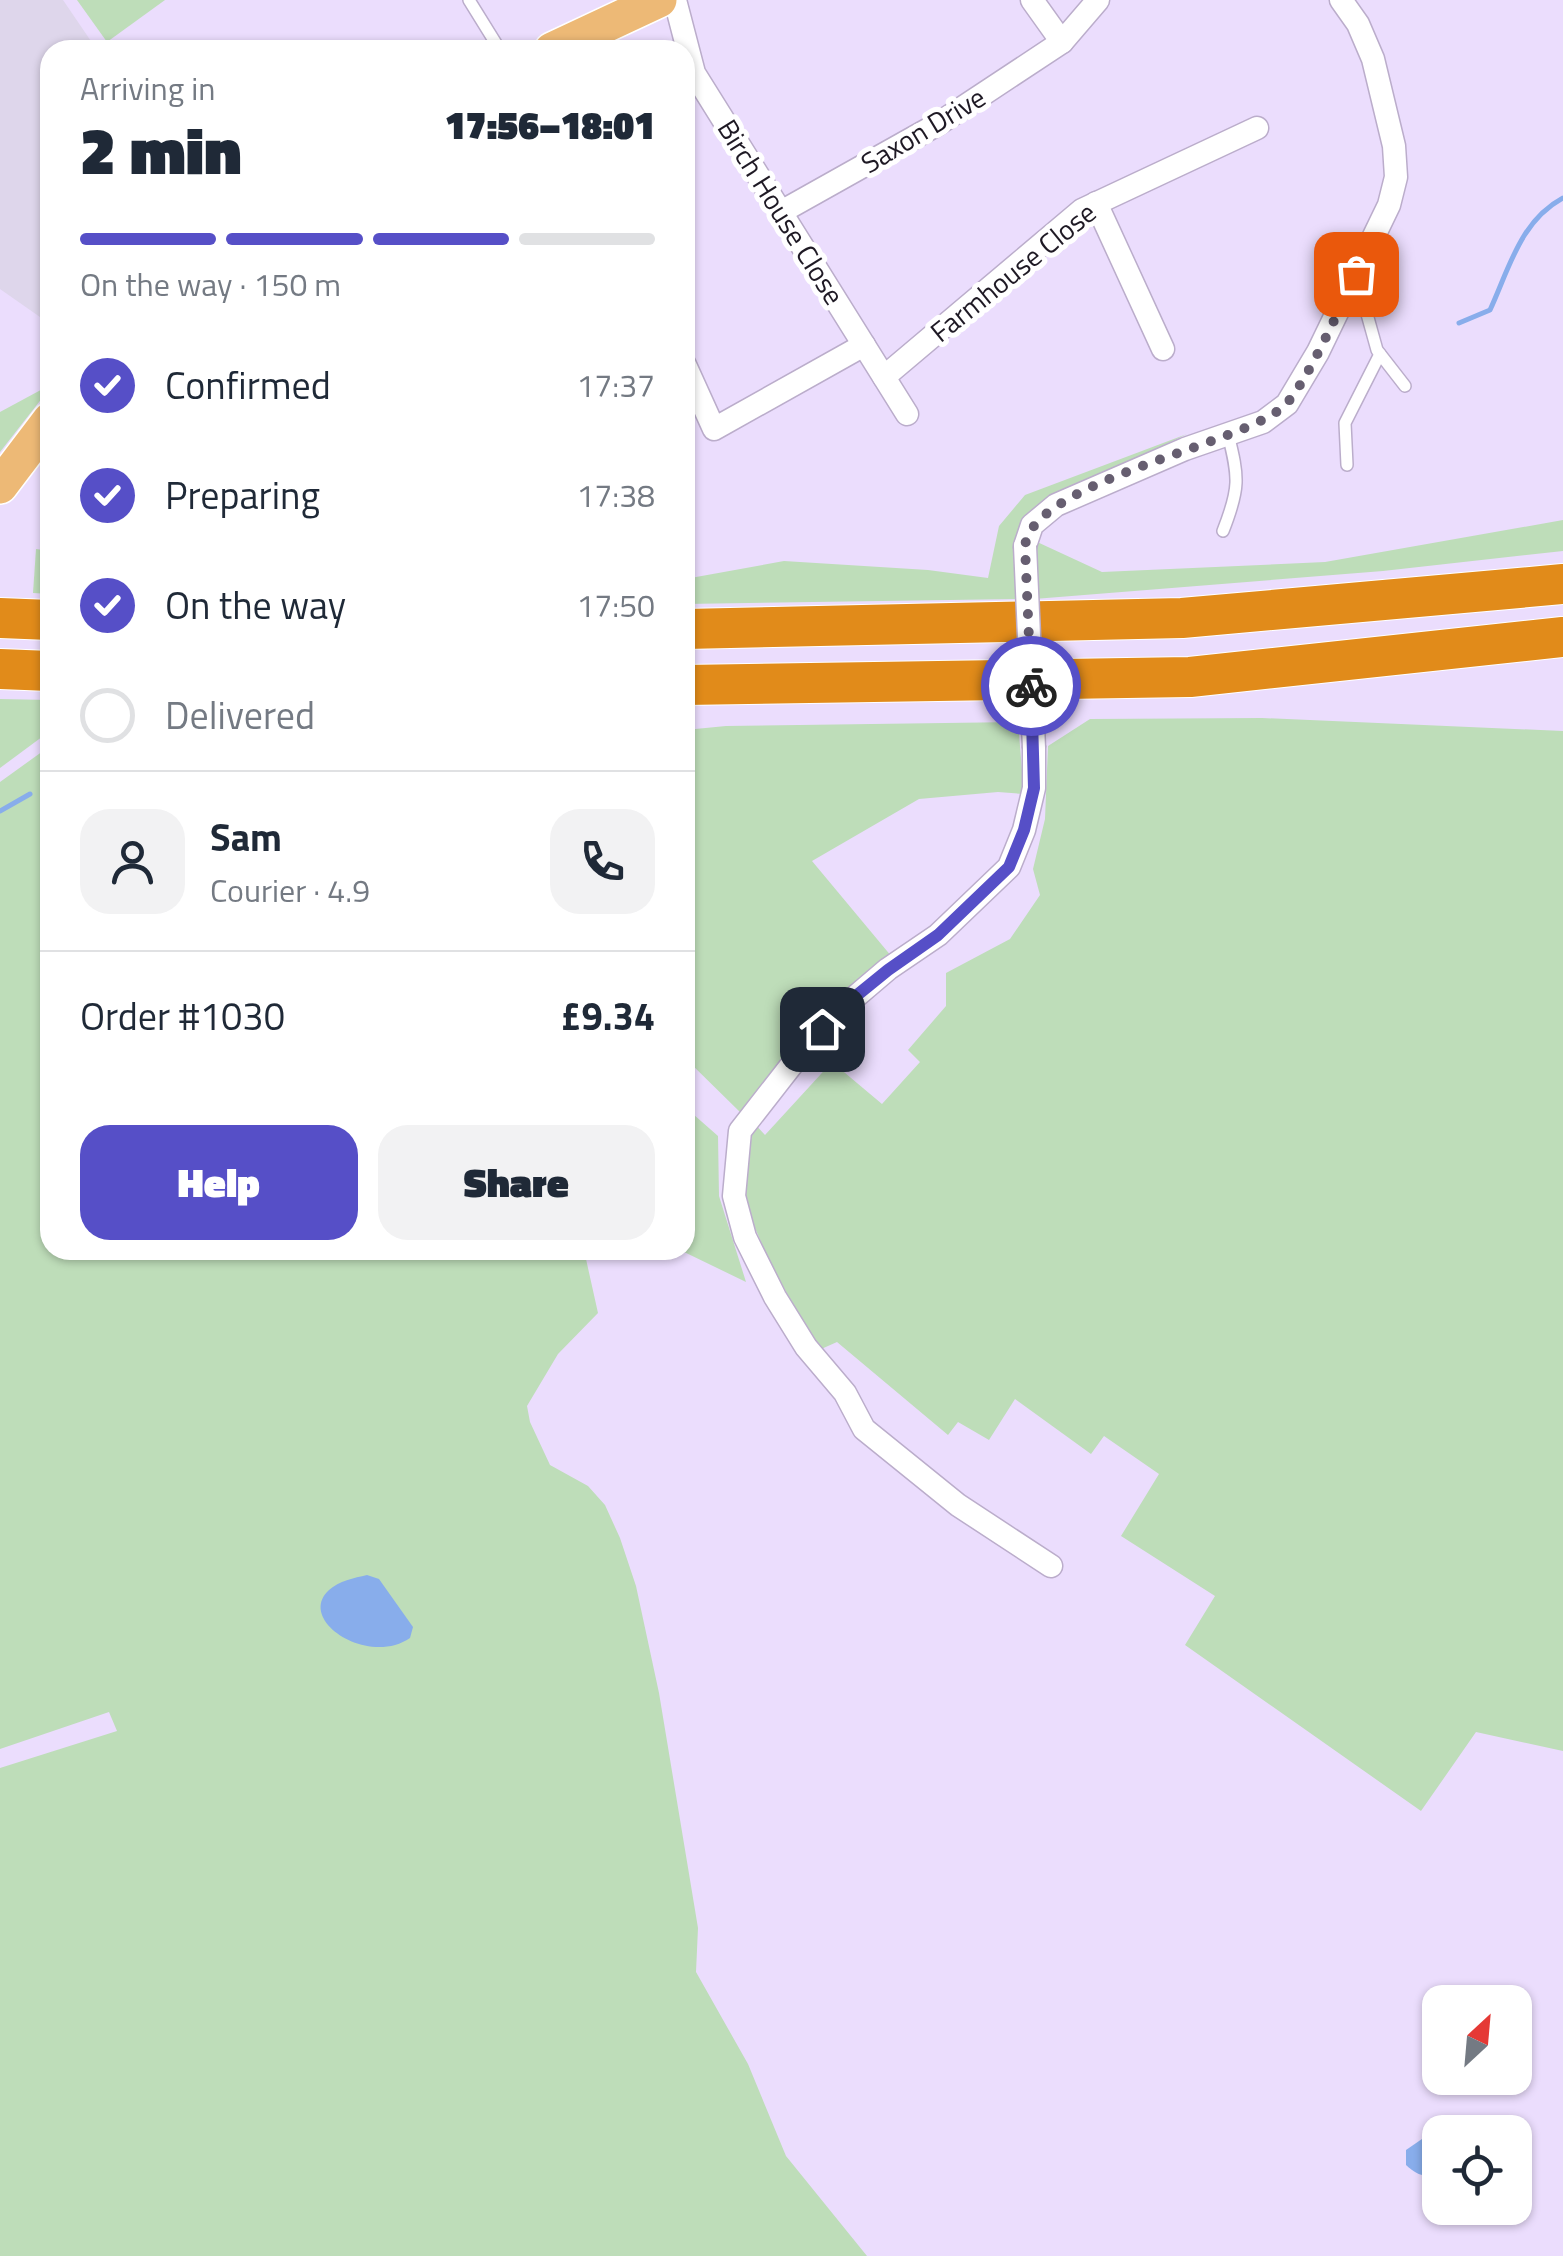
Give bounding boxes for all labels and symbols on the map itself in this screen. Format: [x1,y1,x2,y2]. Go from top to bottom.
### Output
street label: Saxon Drive [852,75,993,184]
street label: Birch House Close [707,111,856,313]
street label: Farmhouse Close [920,191,1105,352]
pin [1314,232,1399,317]
courier [981,636,1081,736]
pin [780,987,865,1072]
north arrow [1422,1985,1532,2095]

